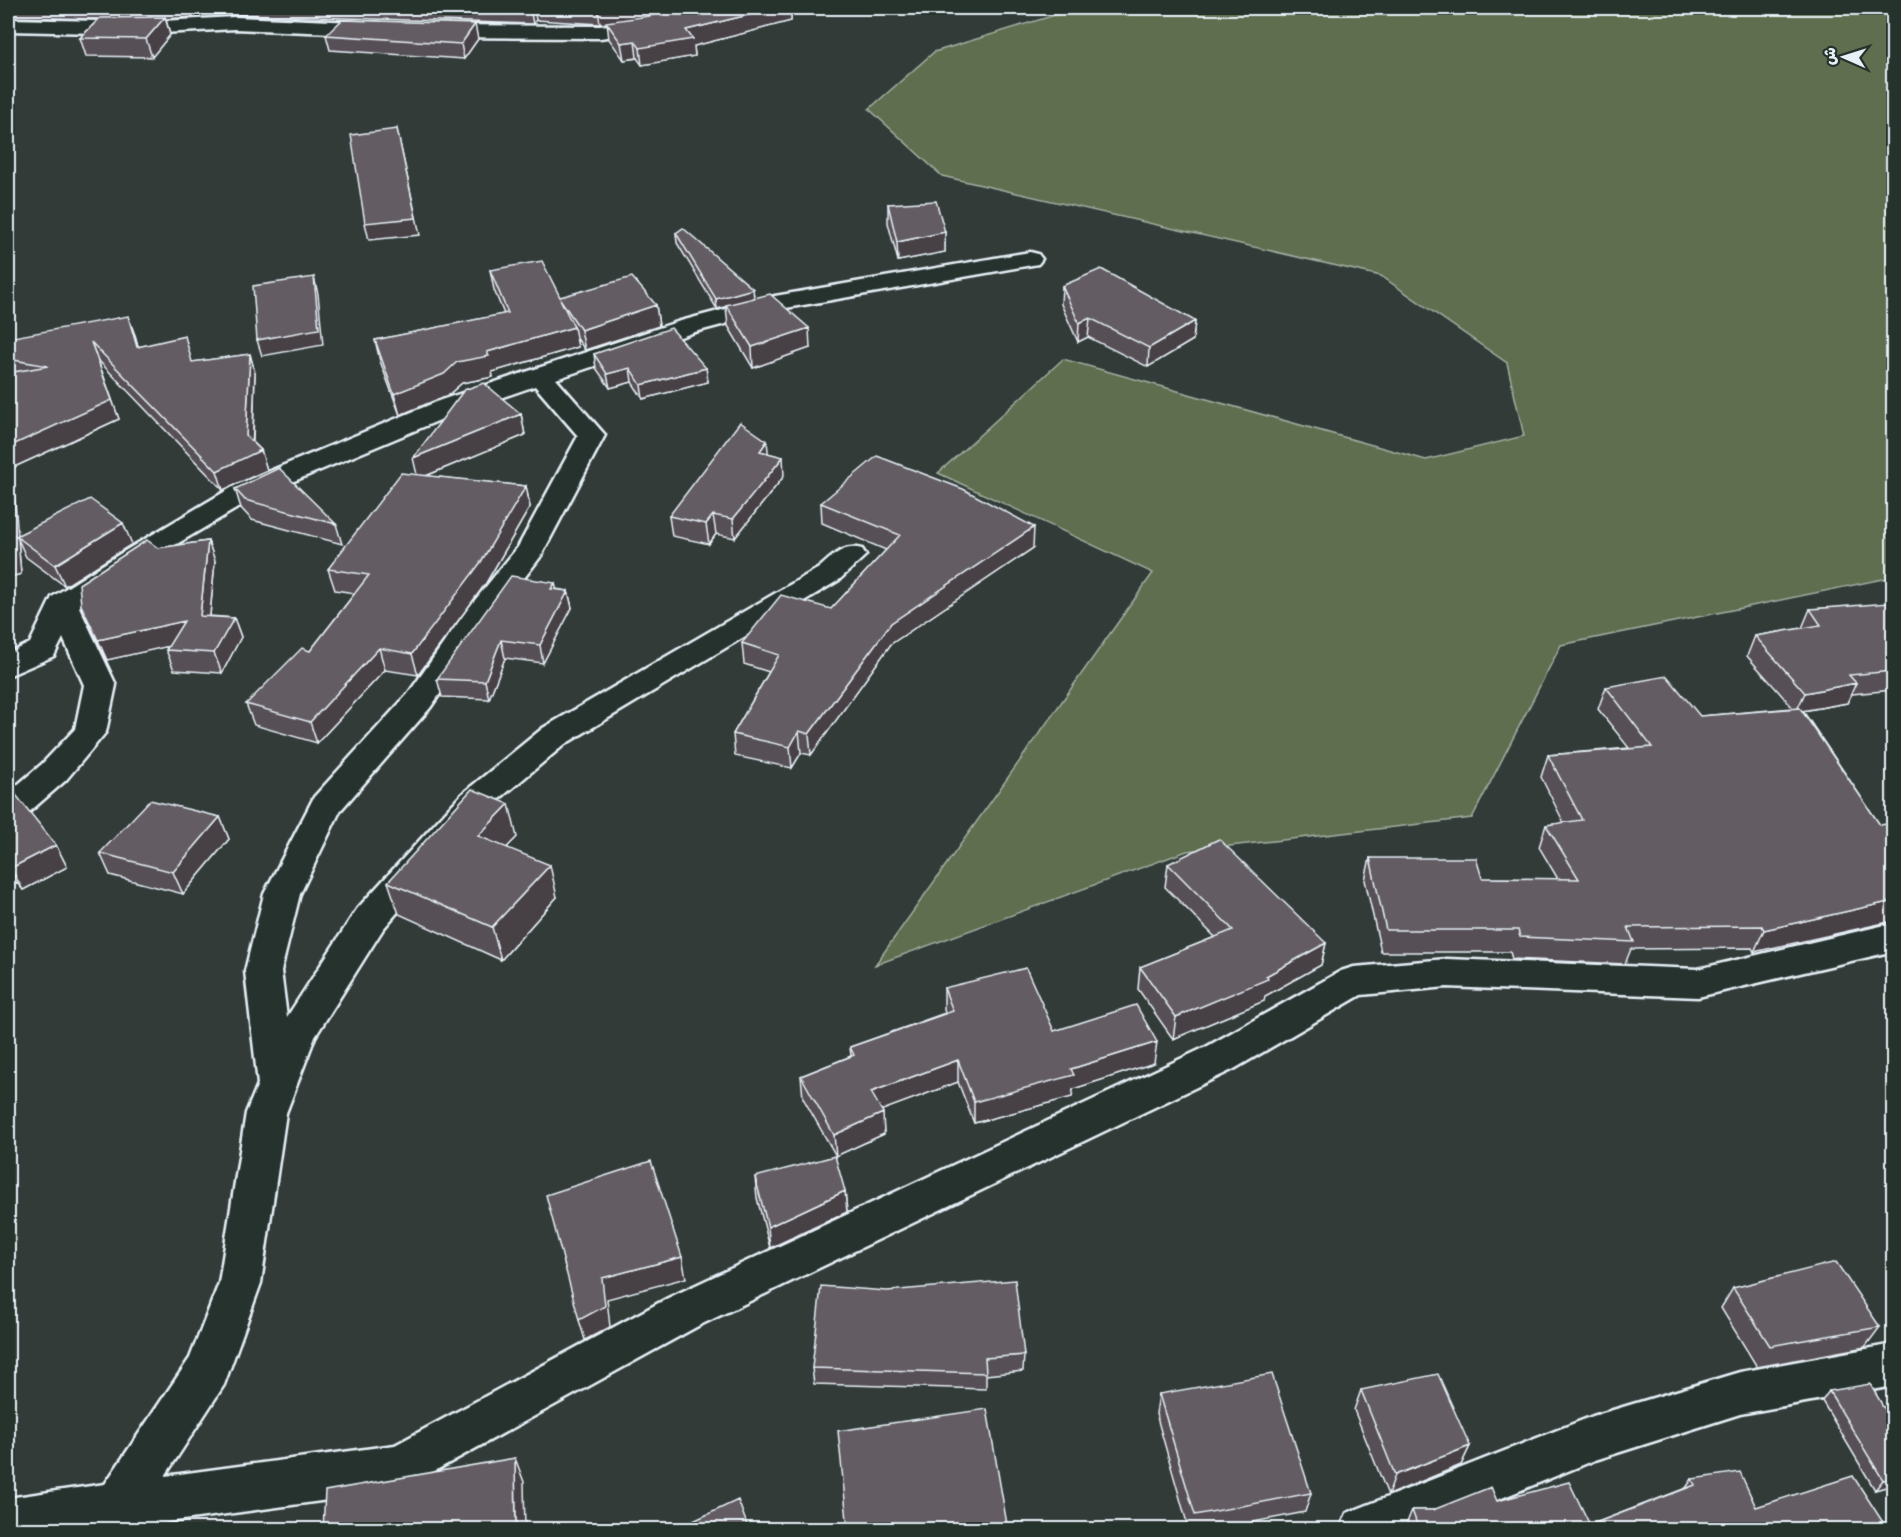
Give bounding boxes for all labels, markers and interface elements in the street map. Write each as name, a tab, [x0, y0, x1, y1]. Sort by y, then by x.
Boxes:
north arrow	[1814, 27, 1874, 87]
text: ش	[1820, 47, 1840, 66]

